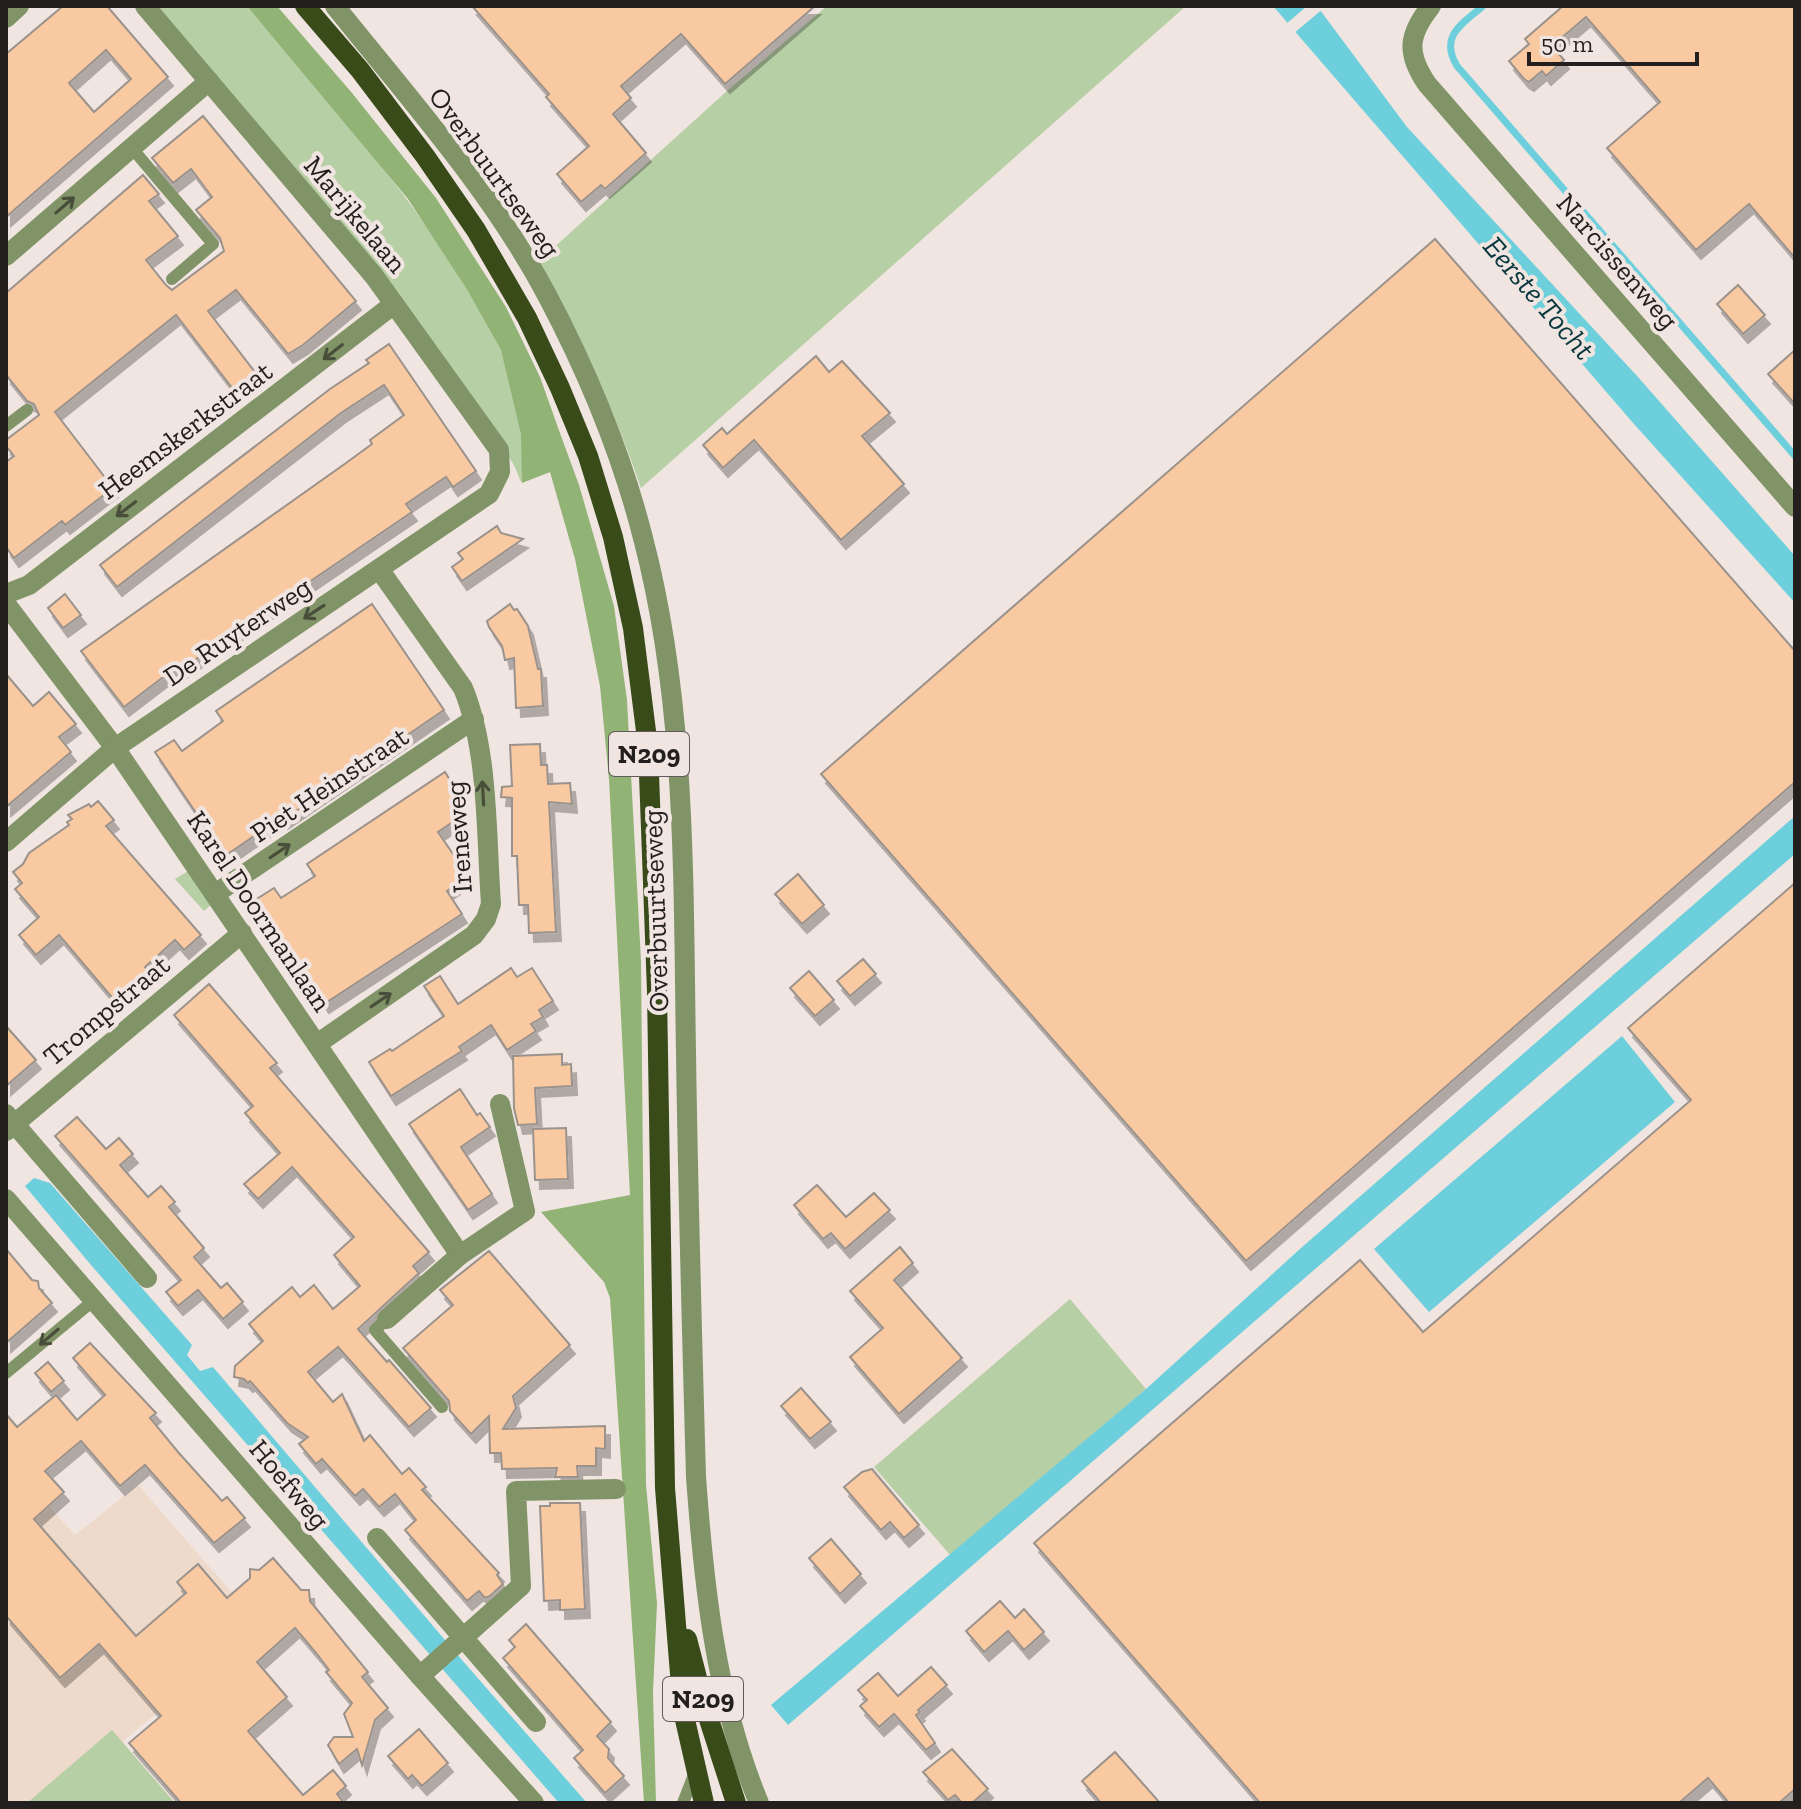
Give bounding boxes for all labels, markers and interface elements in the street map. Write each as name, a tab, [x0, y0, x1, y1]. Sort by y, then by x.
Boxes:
scale bar	[1529, 16, 1697, 66]
text: 50 m	[1541, 29, 1594, 58]
street label: Overbuurtseweg	[422, 81, 567, 264]
street label: Marijkelaan	[297, 149, 414, 279]
street label: Narcissenweg	[1550, 187, 1685, 336]
one-way arrow	[54, 197, 75, 215]
water label: Eerste Tocht	[1476, 229, 1602, 367]
one-way arrow	[322, 343, 344, 360]
street label: Heemskerkstraat	[92, 354, 279, 506]
one-way arrow	[116, 501, 137, 518]
street label: De Ruyterweg	[157, 570, 317, 693]
one-way arrow	[303, 604, 326, 620]
street label: Piet Heinstraat	[244, 719, 415, 849]
road number: N209	[609, 732, 689, 776]
street label: Ireneweg	[438, 780, 479, 894]
one-way arrow	[475, 780, 490, 807]
street label: Karel Doormanlaan	[180, 805, 339, 1018]
street label: Overbuurtseweg	[635, 809, 676, 1013]
one-way arrow	[269, 843, 291, 859]
street label: Trompstraat	[37, 948, 177, 1073]
one-way arrow	[370, 992, 392, 1008]
one-way arrow	[40, 1328, 60, 1346]
street label: Hoefweg	[243, 1433, 337, 1536]
road number: N209	[663, 1677, 743, 1721]

